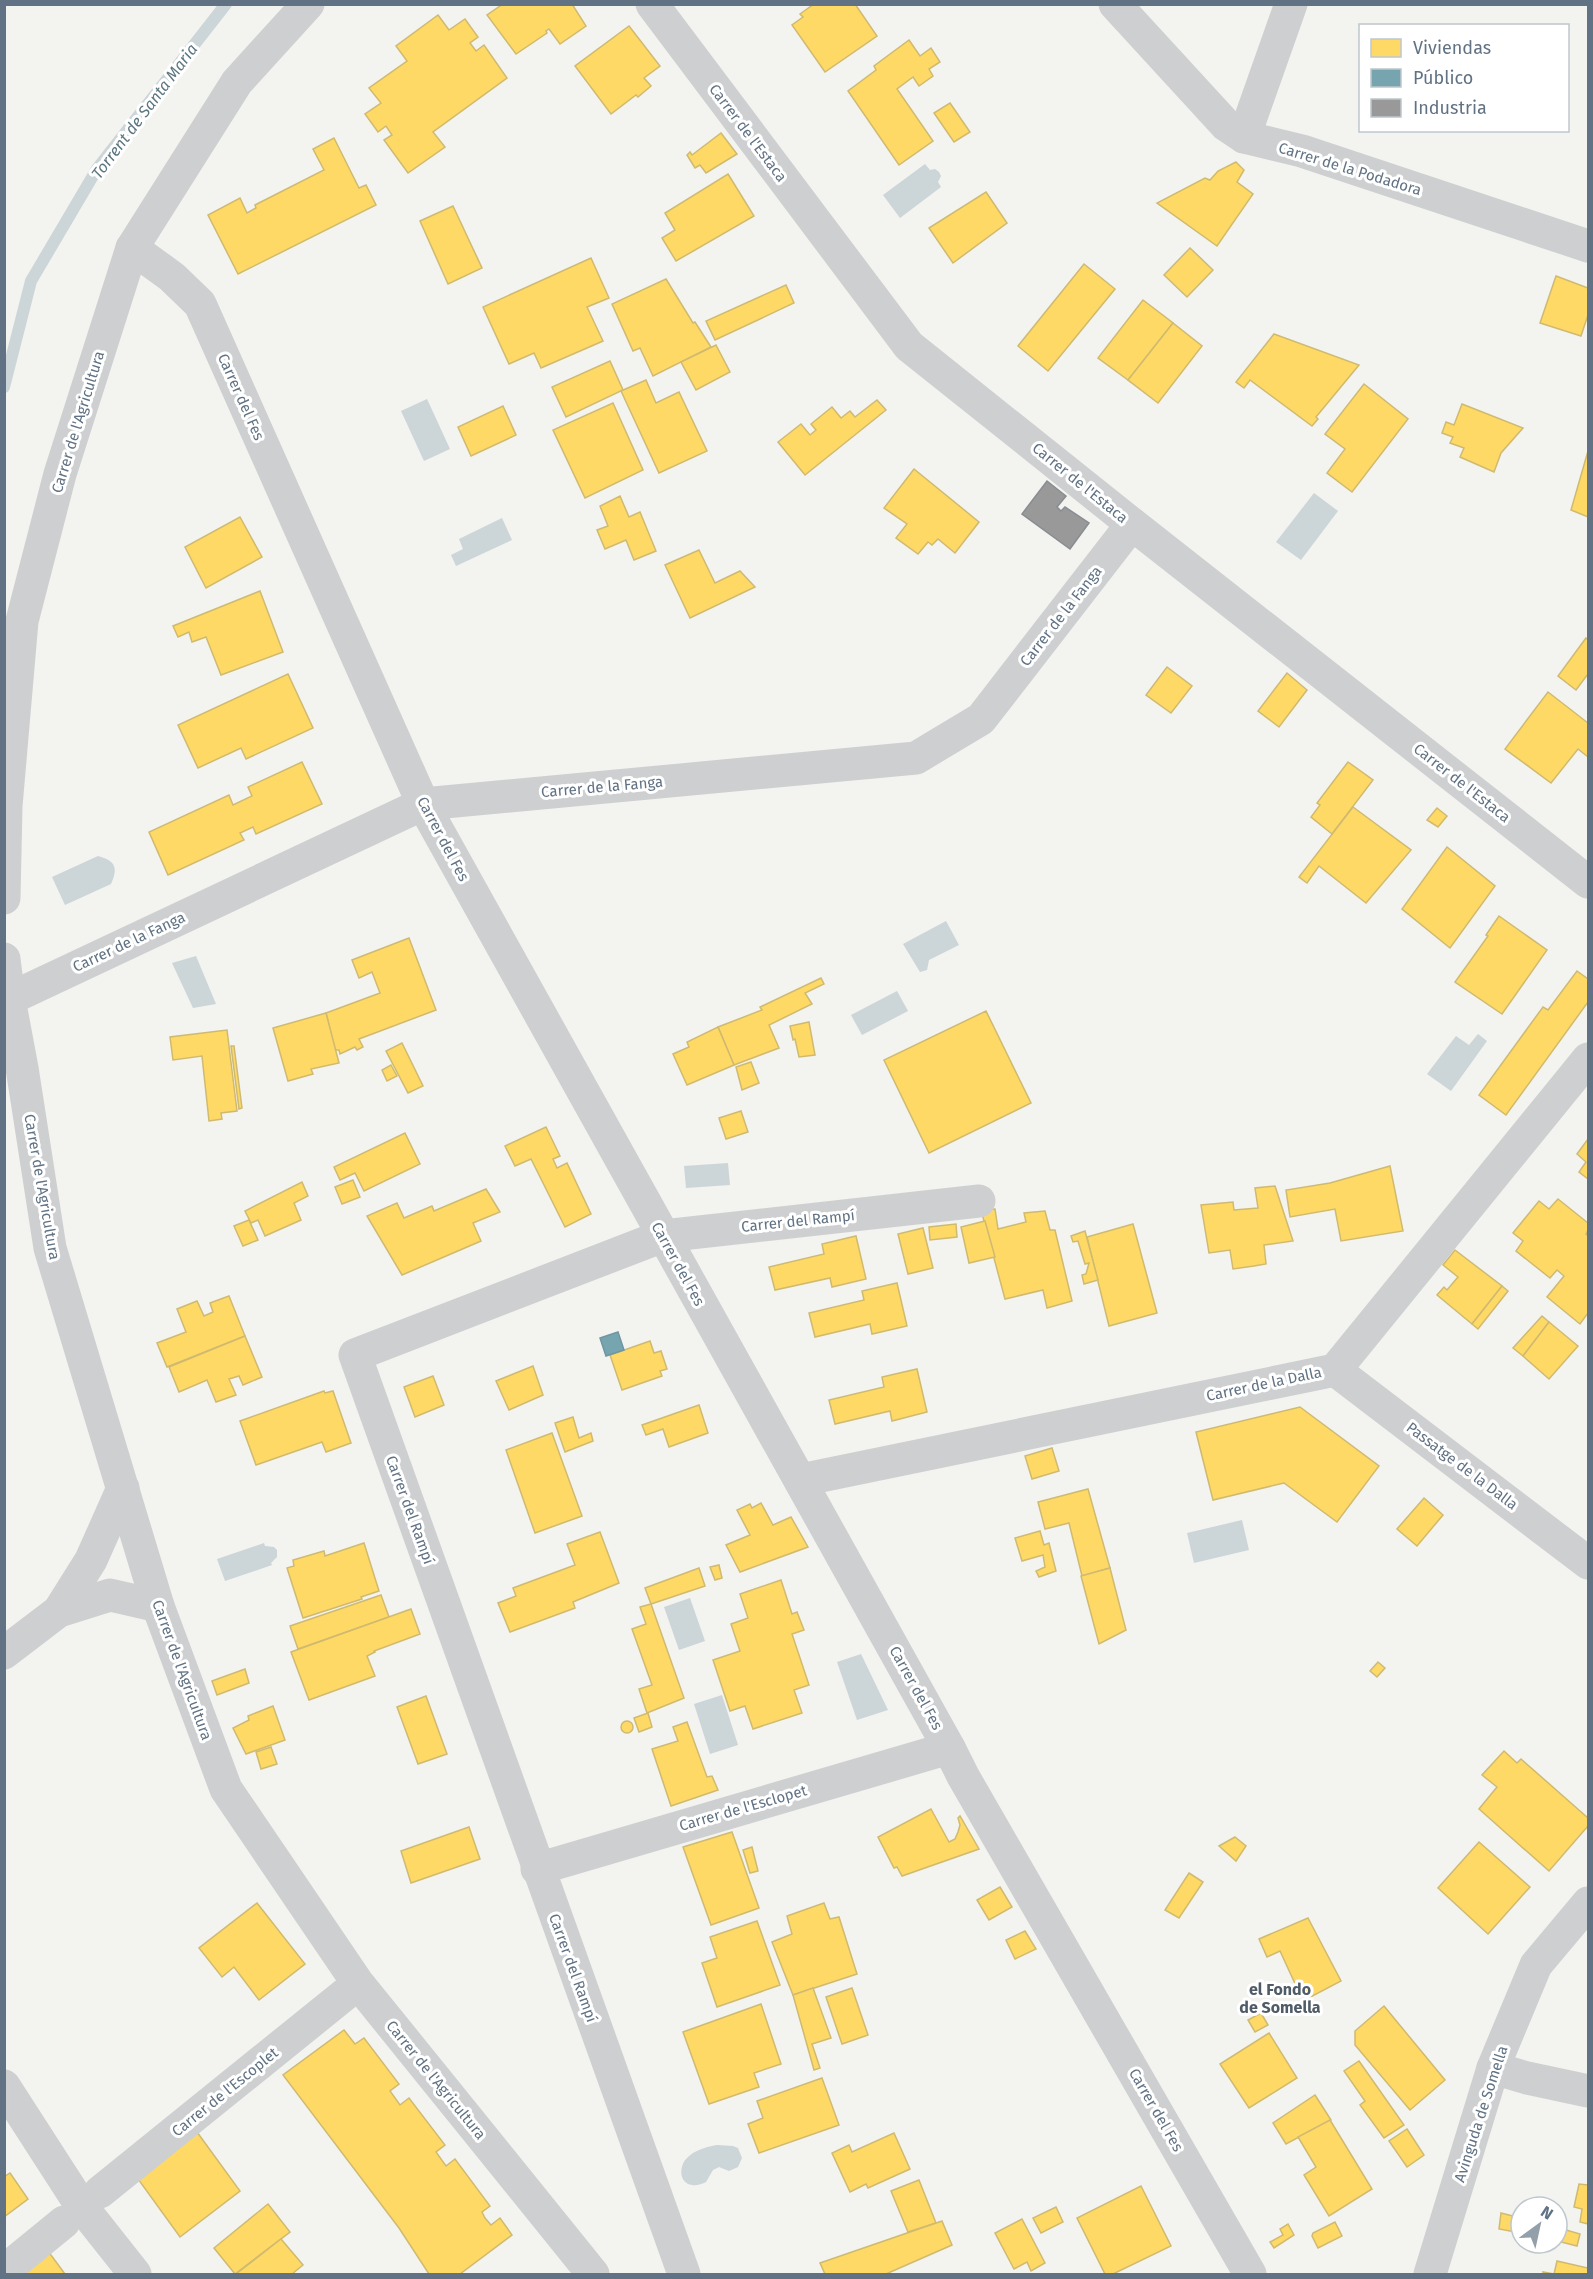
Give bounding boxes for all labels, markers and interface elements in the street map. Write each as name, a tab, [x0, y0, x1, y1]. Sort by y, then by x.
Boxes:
legend	[1359, 24, 1569, 132]
text: Viviendas	[1413, 37, 1491, 59]
water label: Torrent de Santa Maria	[87, 40, 201, 183]
text: Público	[1413, 67, 1473, 89]
street label: Carrer de l'Estaca	[705, 81, 791, 185]
text: Industria	[1413, 97, 1487, 119]
street label: Carrer de la Podadora	[1276, 139, 1424, 199]
street label: Carrer de l'Agricultura	[48, 349, 108, 495]
street label: Carrer del Fes	[214, 351, 268, 443]
street label: Carrer de l'Estaca	[1029, 439, 1131, 527]
street label: Carrer de la Fanga	[1016, 562, 1106, 670]
street label: Carrer de l'Estaca	[1410, 740, 1514, 826]
street label: Carrer de la Fanga	[540, 773, 664, 801]
street label: Carrer del Fes	[413, 794, 473, 884]
street label: Carrer de la Fanga	[70, 908, 188, 976]
street label: Carrer de l'Agricultura	[20, 1113, 64, 1261]
street label: Carrer del Rampí	[740, 1206, 856, 1236]
street label: Carrer del Fes	[648, 1219, 708, 1309]
street label: Carrer de la Dalla	[1205, 1363, 1323, 1405]
street label: Passatge de la Dalla	[1403, 1418, 1521, 1514]
street label: Carrer del Rampí	[382, 1453, 438, 1567]
street label: Carrer de l'Agricultura	[148, 1598, 216, 1742]
street label: Carrer del Fes	[886, 1643, 946, 1733]
street label: Carrer de l'Esclopet	[677, 1781, 809, 1835]
street label: Carrer del Rampí	[545, 1911, 601, 2025]
district label: el Fondo de Somella	[1239, 1980, 1321, 2017]
street label: Carrer de l'Agricultura	[383, 2017, 489, 2143]
street label: Carrer de l'Escoplet	[168, 2043, 282, 2140]
street label: Avinguda de Somella	[1450, 2043, 1512, 2185]
street label: Carrer del Fes	[1125, 2065, 1187, 2155]
north arrow	[1509, 2195, 1569, 2255]
text: N	[1537, 2202, 1557, 2224]

